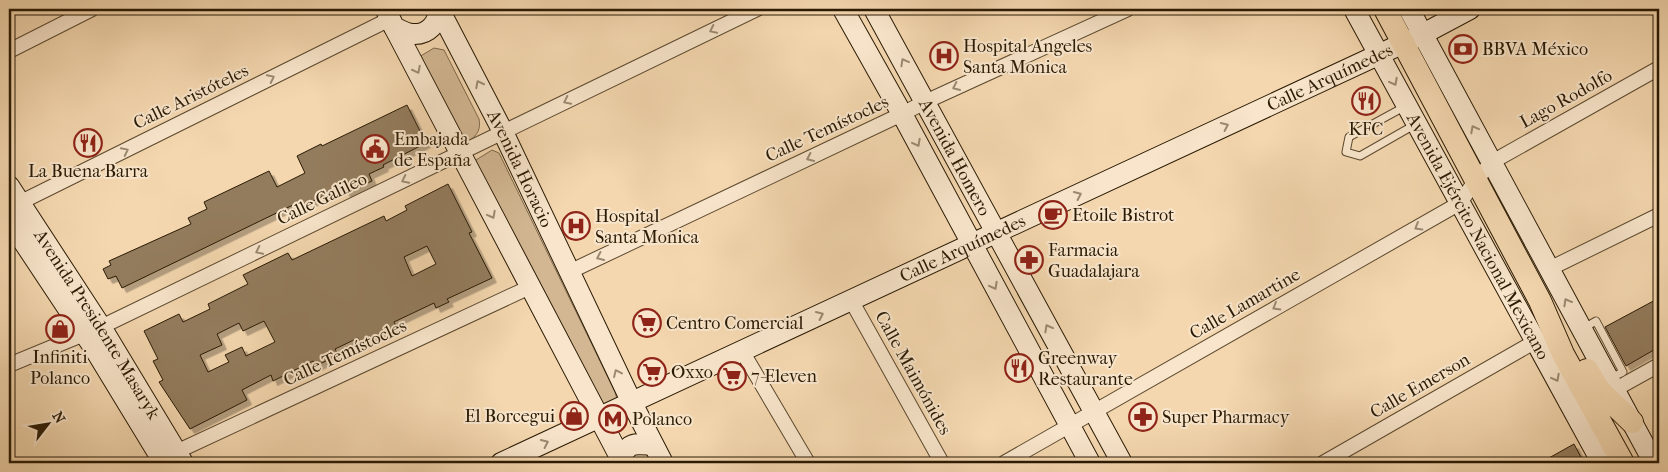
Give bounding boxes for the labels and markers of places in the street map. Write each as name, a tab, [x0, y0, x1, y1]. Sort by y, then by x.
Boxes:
bank icon: BBVA México	[1448, 34, 1478, 64]
place label: Hospital Angeles Santa Monica	[963, 36, 1093, 78]
place label: BBVA México	[1482, 39, 1588, 60]
hospital icon: Hospital Angeles Santa Monica	[929, 41, 959, 71]
restaurant icon: KFC	[1351, 86, 1381, 116]
place label: KFC	[1349, 119, 1383, 140]
restaurant icon: La Buena Barra	[73, 128, 103, 158]
place label: Embajada de España	[394, 129, 472, 171]
public building icon: Embajada de España	[360, 134, 390, 164]
place label: La Buena Barra	[28, 161, 149, 182]
cafe icon: Etoile Bistrot	[1038, 200, 1068, 230]
place label: Etoile Bistrot	[1072, 205, 1175, 226]
place label: Hospital Santa Monica	[595, 206, 699, 248]
hospital icon: Hospital Santa Monica	[561, 211, 591, 241]
place label: Farmacia Guadalajara	[1048, 240, 1140, 282]
pharmacy icon: Farmacia Guadalajara	[1014, 245, 1044, 275]
supermarket icon: Centro Comercial	[632, 308, 662, 338]
place label: Centro Comercial	[666, 313, 803, 334]
shop icon: Infiniti Polanco	[45, 314, 75, 344]
place label: Infiniti Polanco	[30, 347, 90, 389]
place label: Greenway Restaurante	[1038, 348, 1133, 390]
restaurant icon: Greenway Restaurante	[1004, 353, 1034, 383]
supermarket icon: Oxxo	[637, 357, 667, 387]
supermarket icon: 7-Eleven	[717, 361, 747, 391]
place label: Oxxo	[671, 362, 713, 383]
place label: 7-Eleven	[751, 366, 817, 387]
shop icon: El Borcegui	[559, 401, 589, 431]
pharmacy icon: Super Pharmacy	[1128, 402, 1158, 432]
metro station icon: Polanco	[598, 404, 628, 434]
place label: El Borcegui	[465, 406, 556, 427]
place label: Super Pharmacy	[1162, 407, 1291, 428]
place label: Polanco	[632, 409, 692, 430]

